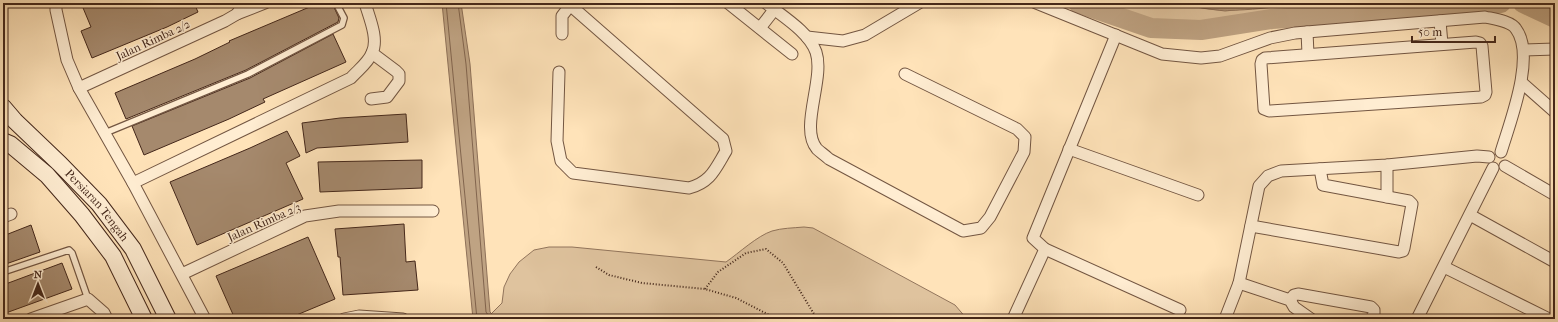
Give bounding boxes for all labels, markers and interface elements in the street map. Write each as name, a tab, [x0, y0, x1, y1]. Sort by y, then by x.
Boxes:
street label: Jalan Rimba 2/2	[113, 17, 192, 64]
scale bar	[1412, 18, 1495, 44]
text: 50 m	[1418, 25, 1442, 39]
street label: Persiaran Tengah	[62, 166, 132, 244]
street label: Jalan Rimba 2/3	[224, 200, 303, 245]
north arrow	[18, 264, 58, 304]
text: N	[34, 268, 43, 281]

